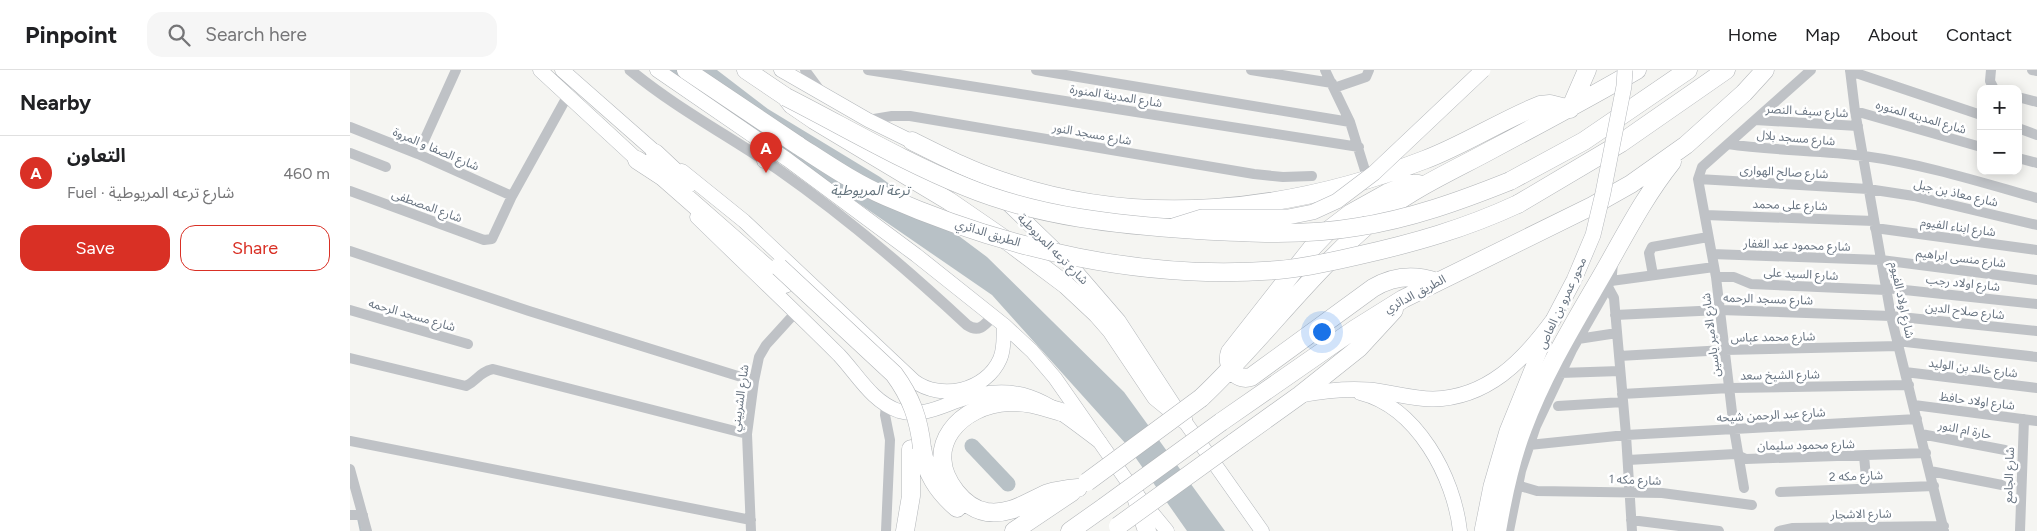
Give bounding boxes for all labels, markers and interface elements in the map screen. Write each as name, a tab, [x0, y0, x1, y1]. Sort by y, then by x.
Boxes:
search box	[147, 12, 497, 57]
text: Pinpoint	[25, 20, 117, 49]
icon: search	[165, 21, 193, 49]
text: Search here	[205, 23, 307, 46]
text: Home	[1728, 24, 1777, 46]
text: Map	[1805, 24, 1840, 46]
text: About	[1868, 24, 1918, 46]
text: Contact	[1946, 24, 2012, 46]
street label: شارع المدينة المنورة	[1068, 82, 1163, 112]
map controls	[1977, 85, 2022, 175]
button: +	[1977, 85, 2022, 130]
text: Nearby	[20, 90, 91, 115]
street label: شارع المدينه المنوره	[1874, 97, 1968, 139]
street label: شارع سيف النصر	[1764, 102, 1849, 122]
street label: شارع مسجد النور	[1050, 120, 1133, 150]
street label: شارع الصفا و المروة	[390, 125, 481, 175]
street label: شارع مسجد بلال	[1756, 128, 1836, 150]
button: −	[1977, 130, 2022, 175]
pin: A	[750, 132, 782, 173]
text: التعاون	[67, 144, 126, 167]
street label: شارع صالح الهوارى	[1739, 163, 1829, 183]
text: A	[30, 164, 42, 183]
text: 460 m	[283, 164, 330, 183]
street label: شارع معاذ بن جبل	[1912, 177, 1999, 211]
water label: ترعة المريوطية	[830, 182, 911, 199]
text: Fuel · شارع ترعه المريوطية	[67, 183, 234, 202]
street label: شارع المصطفى	[389, 187, 464, 227]
street label: شارع على محمد	[1752, 197, 1828, 215]
street label: شارع ترعه المريوطية	[1013, 211, 1091, 289]
street label: شارع ابناء الفيوم	[1919, 215, 1997, 241]
street label: الطريق الدائري	[953, 216, 1022, 252]
button: Save	[20, 225, 170, 271]
button: Share	[180, 225, 330, 271]
street label: شارع محمود عبد الغفار	[1742, 236, 1851, 256]
street label: شارع منسى ابراهيم	[1915, 246, 2007, 272]
street label: محور عمرو بن العاص	[1535, 255, 1589, 351]
street label: شارع اولاد الفيوم	[1885, 260, 1917, 340]
street label: شارع السيد على	[1763, 265, 1839, 285]
street label: الطريق الدائري	[1382, 272, 1449, 318]
street label: شارع اولاد رجب	[1925, 272, 2001, 296]
street label: شارع مسجد الرحمه	[1723, 290, 1813, 310]
street label: شارع الامير ياسين	[1699, 292, 1725, 378]
street label: شارع مسجد الرحمه	[366, 296, 457, 336]
street label: شارع صلاح الدين	[1924, 300, 2005, 324]
your location	[1309, 319, 1335, 345]
street label: شارع محمد عباس	[1731, 329, 1816, 347]
street label: شارع خالد بن الوليد	[1927, 356, 2018, 382]
street label: شارع الشربيني	[728, 364, 754, 433]
street label: شارع الشيخ سعد	[1740, 367, 1820, 385]
street label: شارع اولاد حافظ	[1938, 389, 2016, 415]
street label: شارع عبد الرحمن شيحه	[1716, 405, 1826, 427]
street label: حارة ام النور	[1936, 418, 1993, 444]
street label: شارع محمود سليمان	[1757, 437, 1855, 455]
street label: شارع الجامع	[2001, 447, 2019, 503]
street label: شارع مكه 2	[1829, 468, 1883, 486]
street label: شارع مكه 1	[1608, 472, 1661, 490]
street label: شارع الاشجار	[1829, 506, 1892, 524]

